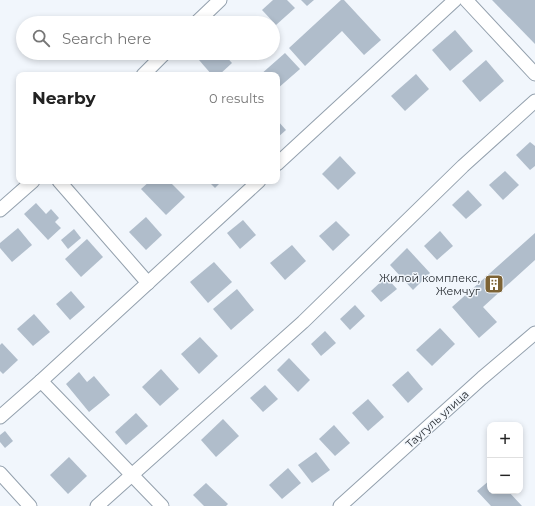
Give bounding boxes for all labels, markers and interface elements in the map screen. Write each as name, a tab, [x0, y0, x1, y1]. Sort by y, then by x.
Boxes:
search box	[16, 16, 280, 60]
icon: search	[30, 27, 52, 49]
text: Search here	[62, 29, 151, 48]
text: Nearby	[32, 88, 96, 108]
text: 0 results	[209, 90, 264, 106]
place label: Жилой комплекс, Жемчуг	[379, 271, 481, 298]
building icon: Жилой комплекс, Жемчуг	[483, 273, 505, 295]
street label: Таугуль улица	[403, 387, 471, 451]
map controls	[487, 422, 523, 494]
button: +	[487, 422, 523, 458]
button: −	[487, 458, 523, 494]

